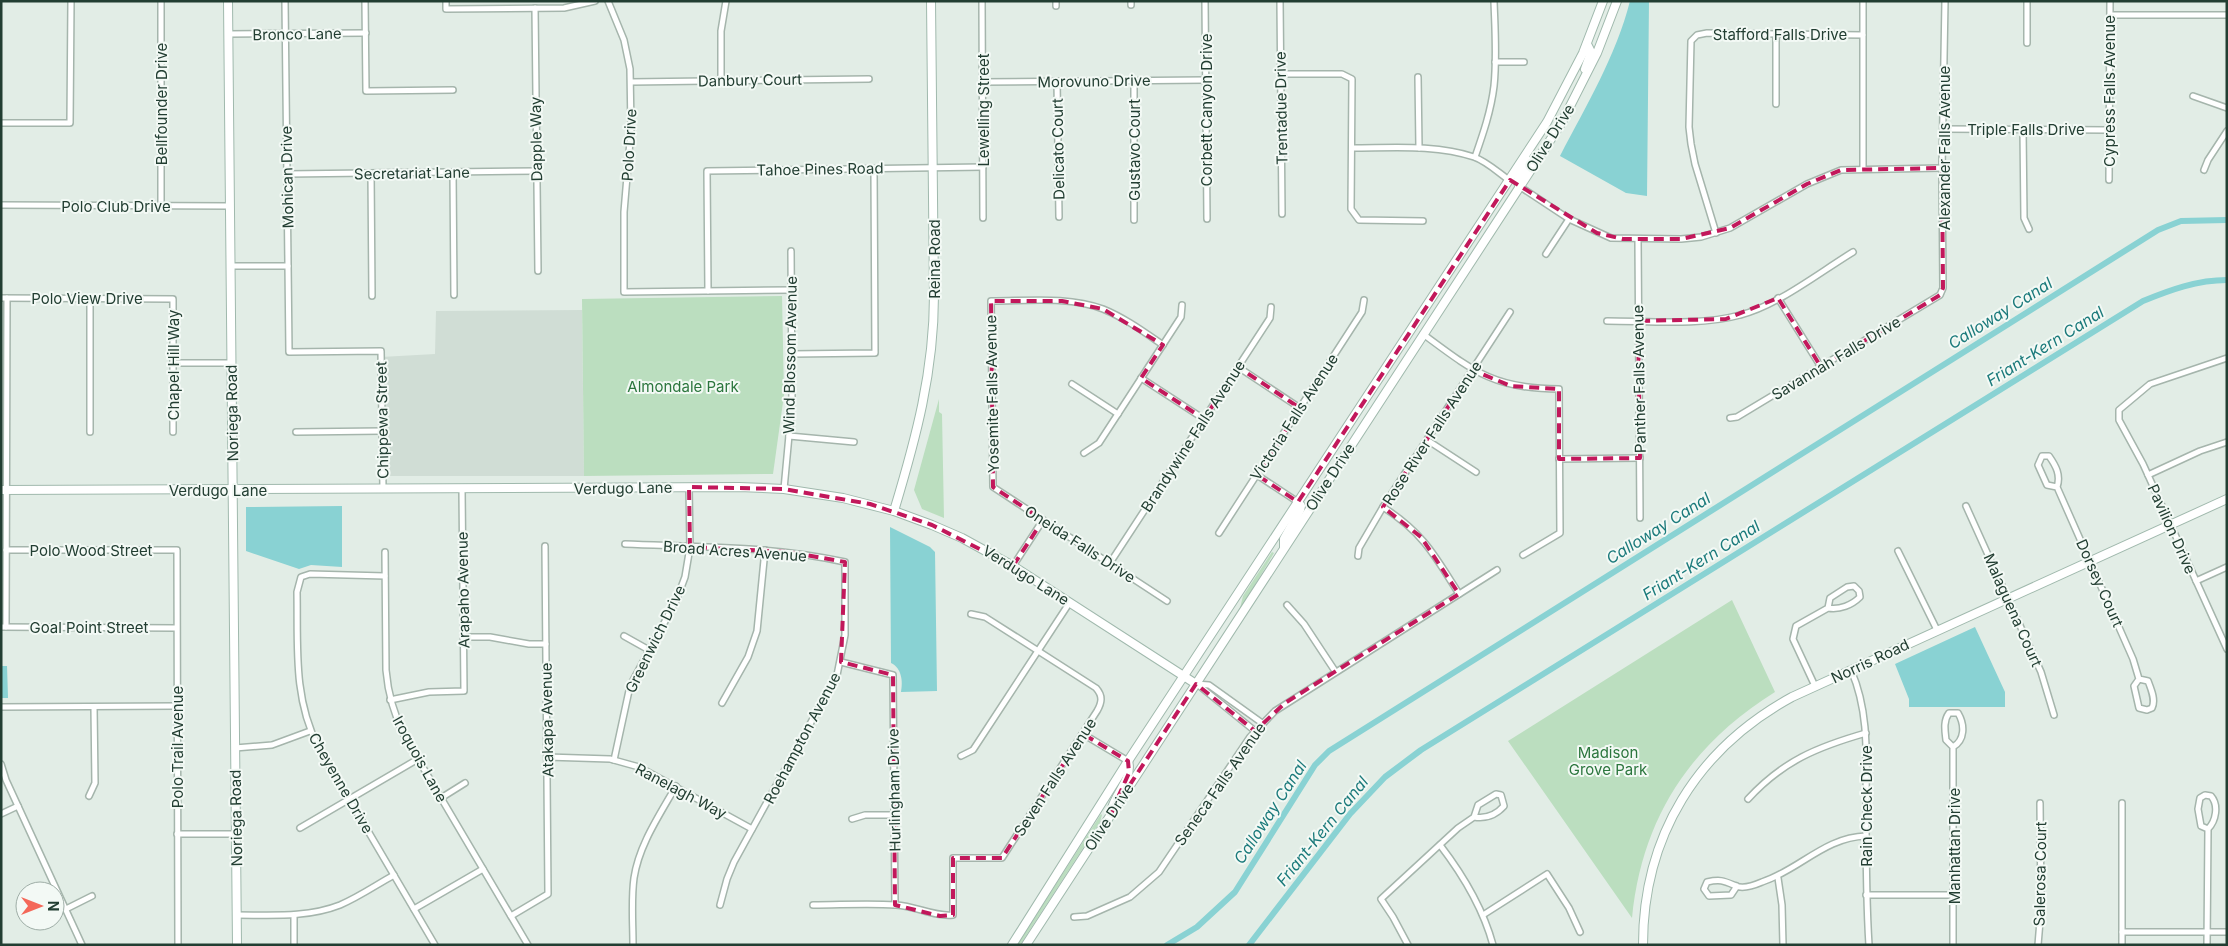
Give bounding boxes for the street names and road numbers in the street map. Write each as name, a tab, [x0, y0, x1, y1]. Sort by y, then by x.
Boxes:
street label: Cypress Falls Avenue	[2100, 15, 2119, 167]
street label: Bronco Lane	[252, 24, 342, 44]
street label: Stafford Falls Drive	[1713, 25, 1847, 44]
street label: Corbett Canyon Drive	[1197, 34, 1216, 186]
street label: Bellfounder Drive	[152, 43, 171, 165]
street label: Trentadue Drive	[1271, 51, 1291, 165]
street label: Lewelling Street	[974, 53, 993, 167]
street label: Alexander Falls Avenue	[1935, 66, 1954, 230]
street label: Danbury Court	[698, 70, 802, 90]
street label: Morovuno Drive	[1037, 71, 1151, 91]
street label: Dapple Way	[526, 96, 546, 182]
street label: Delicato Court	[1048, 98, 1068, 200]
street label: Gustavo Court	[1125, 99, 1144, 201]
street label: Olive Drive	[1522, 100, 1578, 176]
street label: Polo Drive	[618, 108, 640, 182]
street label: Triple Falls Drive	[1967, 120, 2085, 139]
street label: Mohican Drive	[277, 126, 297, 228]
street label: Tahoe Pines Road	[756, 158, 884, 180]
street label: Secretariat Lane	[354, 162, 470, 184]
street label: Polo Club Drive	[61, 197, 171, 216]
street label: Reina Road	[925, 219, 944, 299]
street label: Wind Blossom Avenue	[779, 276, 801, 434]
street label: Polo View Drive	[31, 289, 143, 308]
street label: Panther Falls Avenue	[1628, 305, 1650, 453]
street label: Chapel Hill Way	[164, 309, 183, 420]
street label: Savannah Falls Drive	[1768, 312, 1904, 404]
street label: Yosemite Falls Avenue	[981, 315, 1003, 473]
street label: Victoria Falls Avenue	[1246, 350, 1342, 484]
street label: Brandywine Falls Avenue	[1137, 357, 1249, 515]
street label: Rose River Falls Avenue	[1378, 357, 1486, 509]
street label: Chippewa Street	[371, 361, 393, 479]
street label: Noriega Road	[222, 365, 242, 461]
street label: Olive Drive	[1301, 440, 1359, 514]
street label: Verdugo Lane	[573, 478, 673, 498]
street label: Verdugo Lane	[169, 481, 267, 500]
street label: Pavilion Drive	[2144, 481, 2200, 577]
street label: Oneida Falls Drive	[1021, 501, 1139, 587]
street label: Arapaho Avenue	[452, 531, 474, 649]
street label: Broad Acres Avenue	[662, 536, 808, 566]
street label: Dorsey Court	[2072, 536, 2128, 630]
street label: Polo Wood Street	[29, 541, 153, 560]
street label: Verdugo Lane	[979, 541, 1073, 609]
street label: Malaguena Court	[1980, 550, 2047, 670]
street label: Greenwich Drive	[621, 582, 689, 696]
street label: Goal Point Street	[29, 618, 149, 637]
street label: Norris Road	[1828, 635, 1912, 687]
street label: Atakapa Avenue	[536, 662, 558, 778]
street label: Roehampton Avenue	[759, 669, 845, 807]
street label: Polo Trail Avenue	[168, 686, 187, 808]
street label: Iroquois Lane	[388, 713, 452, 805]
street label: Seven Falls Avenue	[1010, 714, 1100, 840]
street label: Seneca Falls Avenue	[1170, 719, 1270, 849]
street label: Hurlingham Drive	[883, 728, 905, 852]
street label: Cheyenne Drive	[305, 729, 377, 837]
street label: Rain Check Drive	[1857, 745, 1876, 867]
street label: Ranelagh Way	[632, 759, 730, 823]
street label: Noriega Road	[226, 770, 246, 866]
street label: Olive Drive	[1080, 780, 1138, 854]
street label: Manhattan Drive	[1945, 788, 1964, 904]
street label: Salerosa Court	[2030, 821, 2050, 927]

